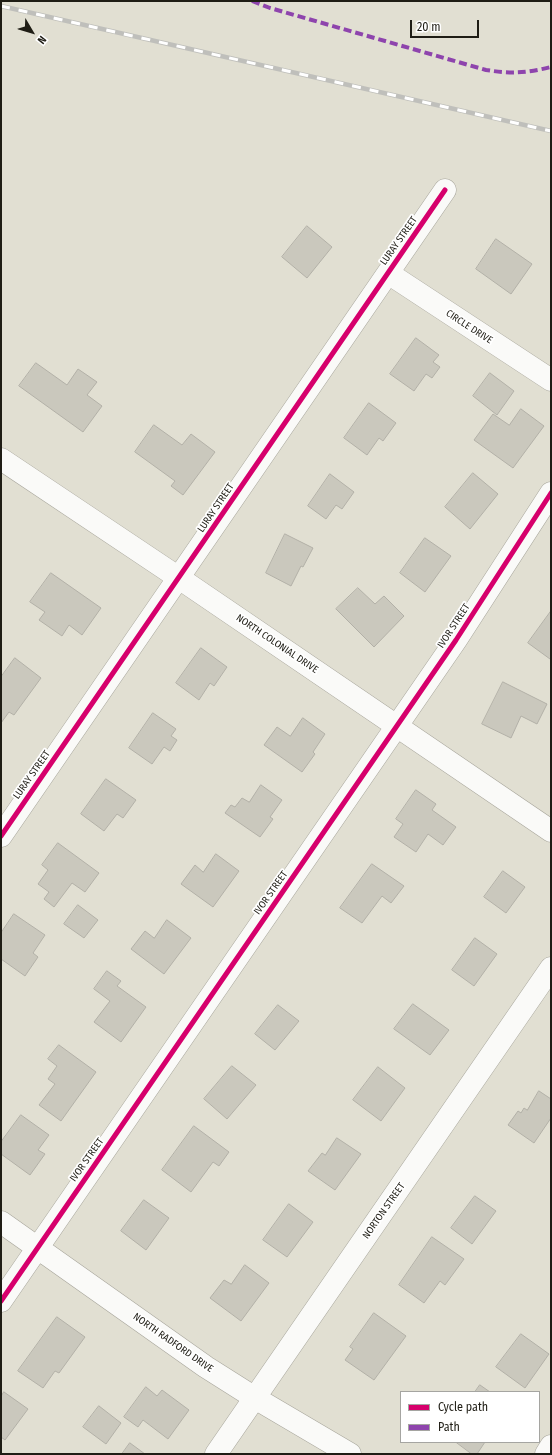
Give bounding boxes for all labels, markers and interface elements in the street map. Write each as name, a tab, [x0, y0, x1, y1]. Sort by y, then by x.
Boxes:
north arrow	[12, 12, 52, 52]
scale bar	[412, 12, 481, 38]
text: 20 m	[417, 20, 441, 34]
text: N	[35, 33, 49, 46]
street label: LURAY STREET	[378, 214, 420, 268]
street label: CIRCLE DRIVE	[443, 307, 495, 347]
street label: LURAY STREET	[195, 481, 237, 535]
street label: IVOR STREET	[435, 602, 473, 650]
street label: NORTH COLONIAL DRIVE	[234, 612, 320, 676]
street label: LURAY STREET	[11, 748, 53, 802]
street label: IVOR STREET	[252, 869, 290, 917]
street label: IVOR STREET	[68, 1136, 106, 1184]
street label: NORTON STREET	[360, 1181, 408, 1241]
street label: NORTH RADFORD DRIVE	[131, 1311, 215, 1375]
legend	[400, 1391, 540, 1443]
text: Cycle path	[438, 1400, 488, 1414]
text: Path	[438, 1420, 460, 1434]

